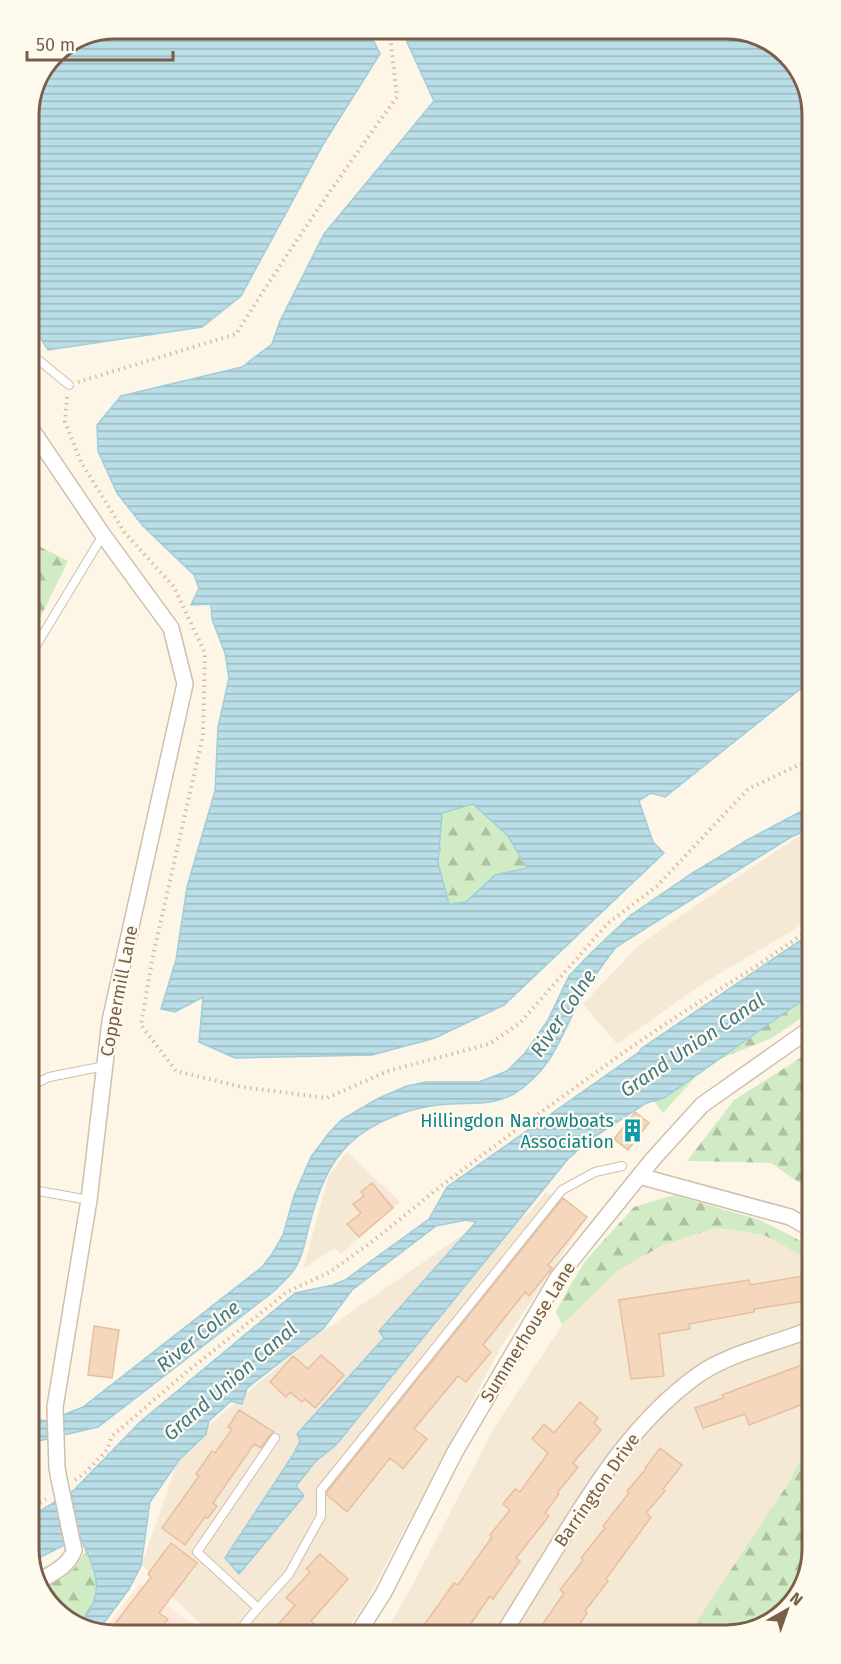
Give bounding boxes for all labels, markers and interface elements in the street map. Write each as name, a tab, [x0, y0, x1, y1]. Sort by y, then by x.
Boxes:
scale bar	[27, 24, 172, 62]
text: 50 m	[36, 34, 75, 56]
street label: Coppermill Lane	[95, 924, 143, 1058]
water label: River Colne	[525, 965, 601, 1061]
water label: Grand Union Canal	[615, 988, 769, 1102]
place label: Hillingdon Narrowboats Association	[420, 1110, 614, 1153]
building icon: Hillingdon Narrowboats Association	[619, 1118, 645, 1144]
street label: Summerhouse Lane	[476, 1258, 580, 1406]
water label: River Colne	[151, 1295, 245, 1377]
water label: Grand Union Canal	[158, 1317, 302, 1445]
street label: Barrington Drive	[550, 1429, 644, 1551]
north arrow	[757, 1580, 817, 1640]
text: N	[786, 1588, 806, 1610]

